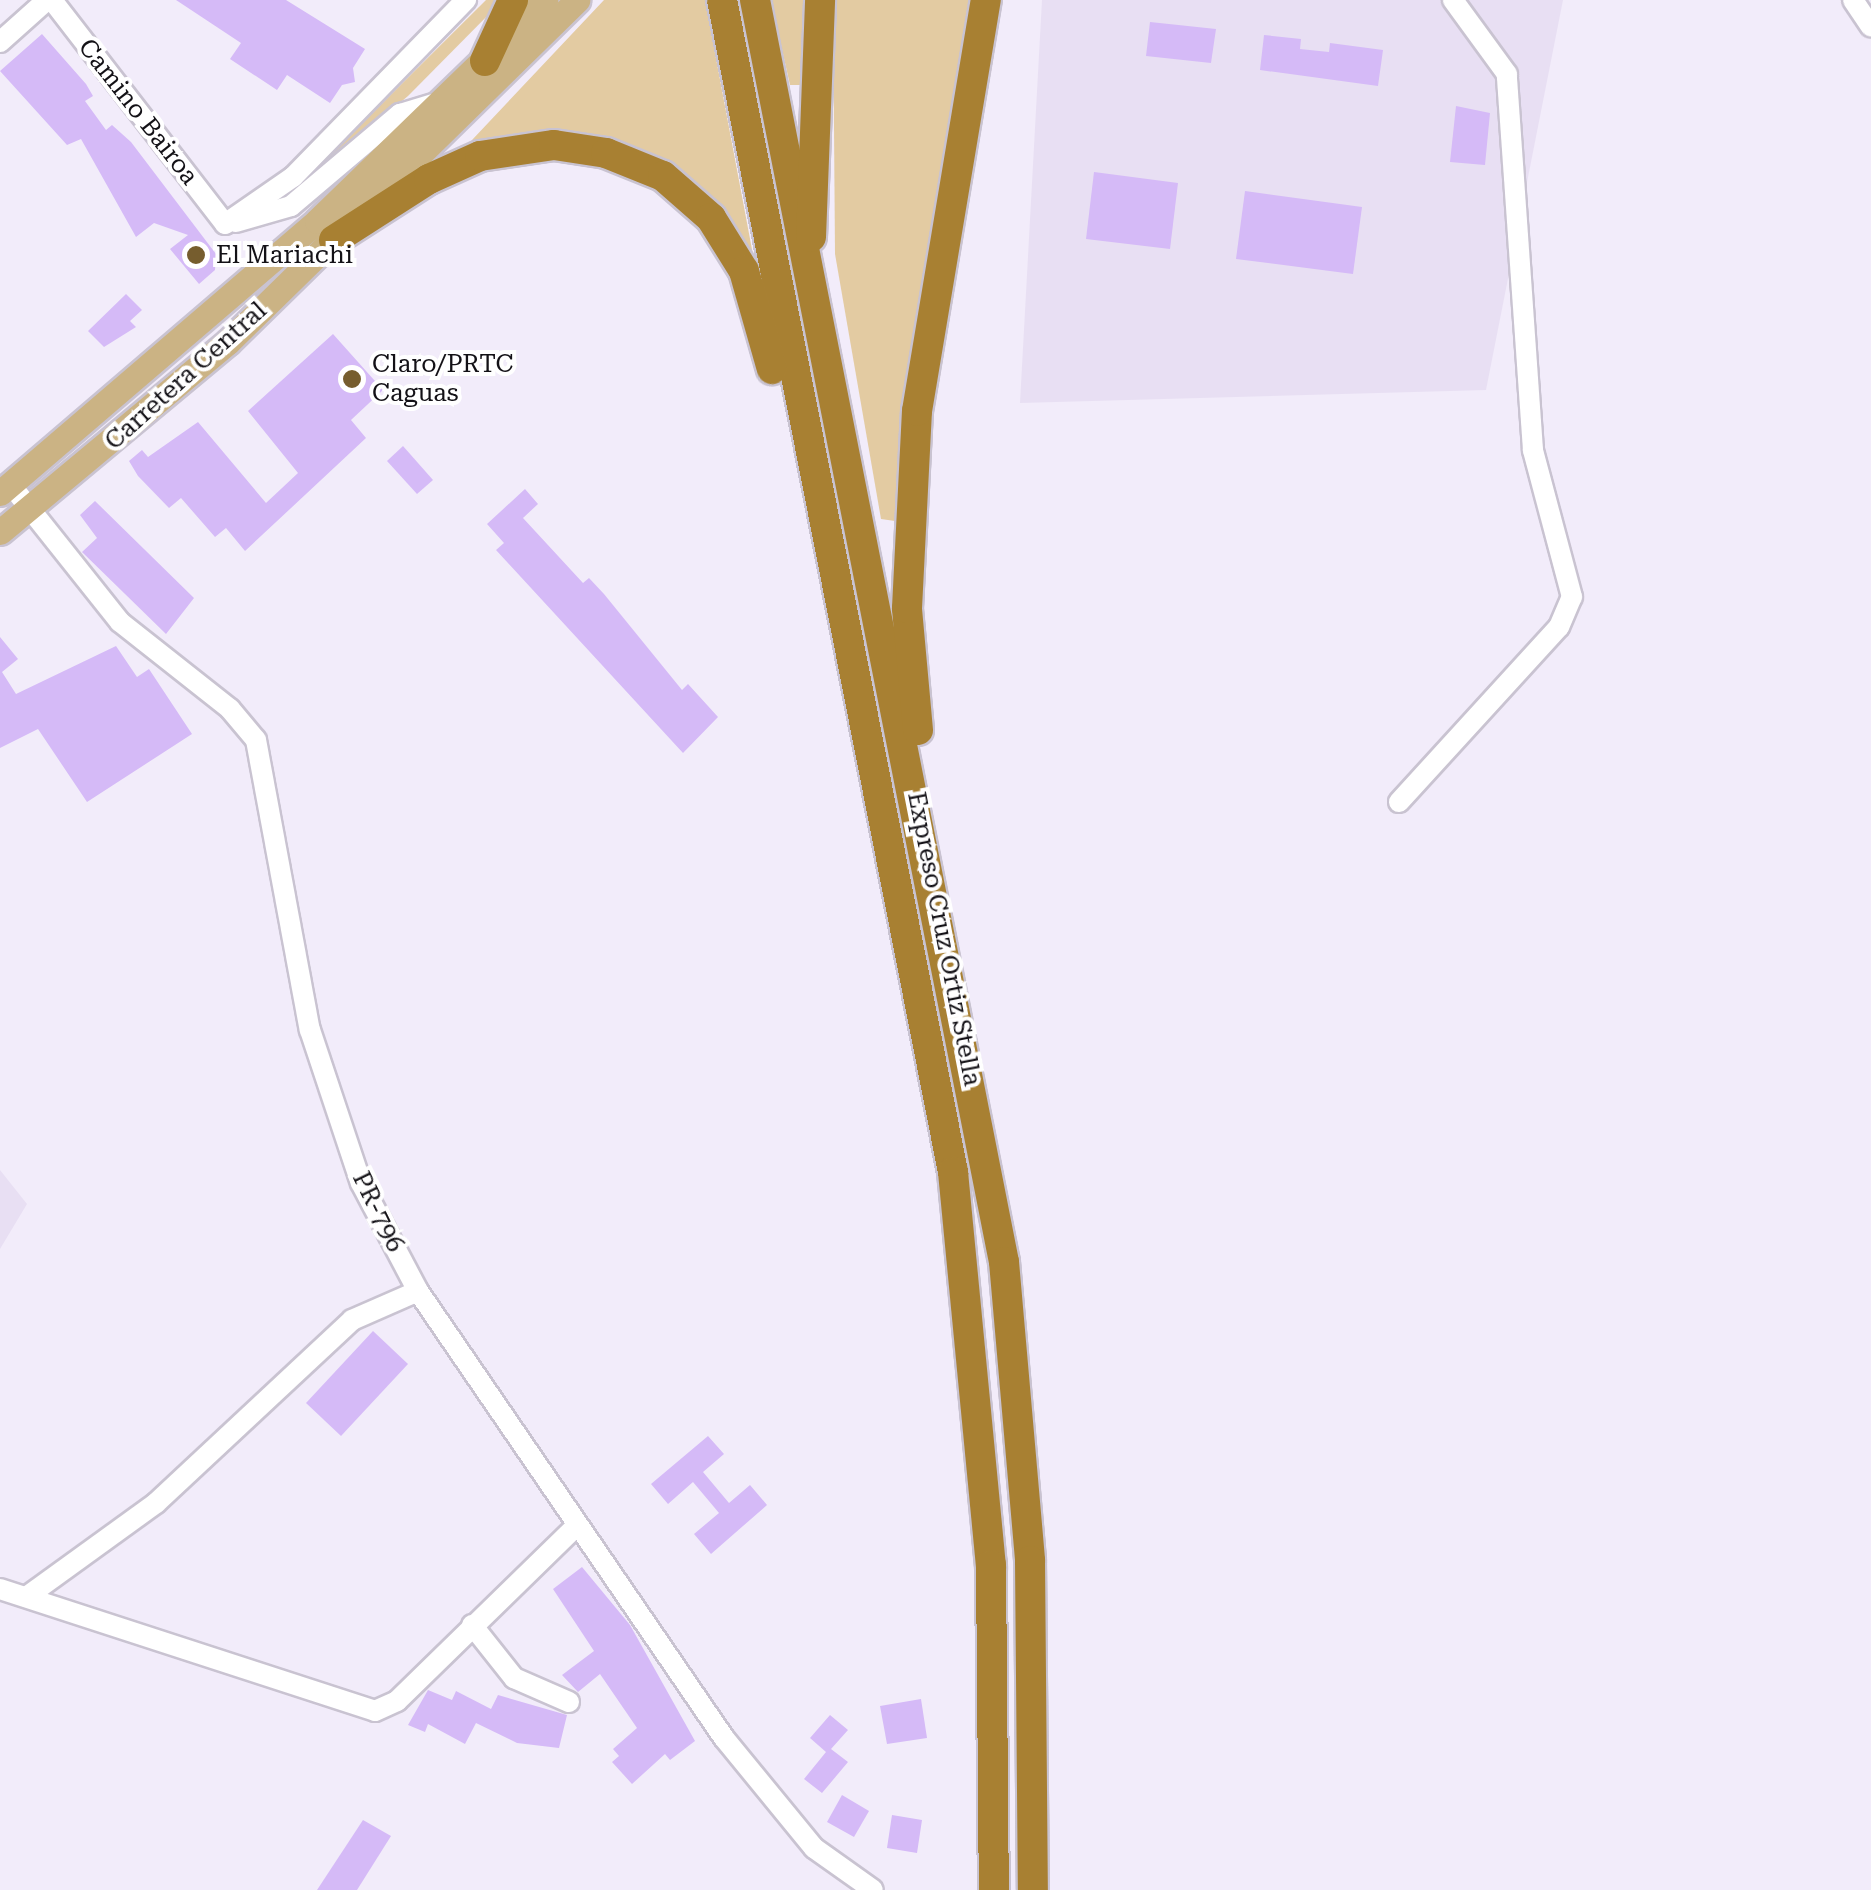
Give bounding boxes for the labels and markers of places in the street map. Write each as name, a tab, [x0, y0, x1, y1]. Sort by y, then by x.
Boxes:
place label: El Mariachi	[216, 240, 353, 270]
marker: El Mariachi	[185, 244, 207, 266]
place label: Claro/PRTC Caguas	[372, 350, 513, 409]
marker: Claro/PRTC Caguas	[341, 368, 363, 390]

